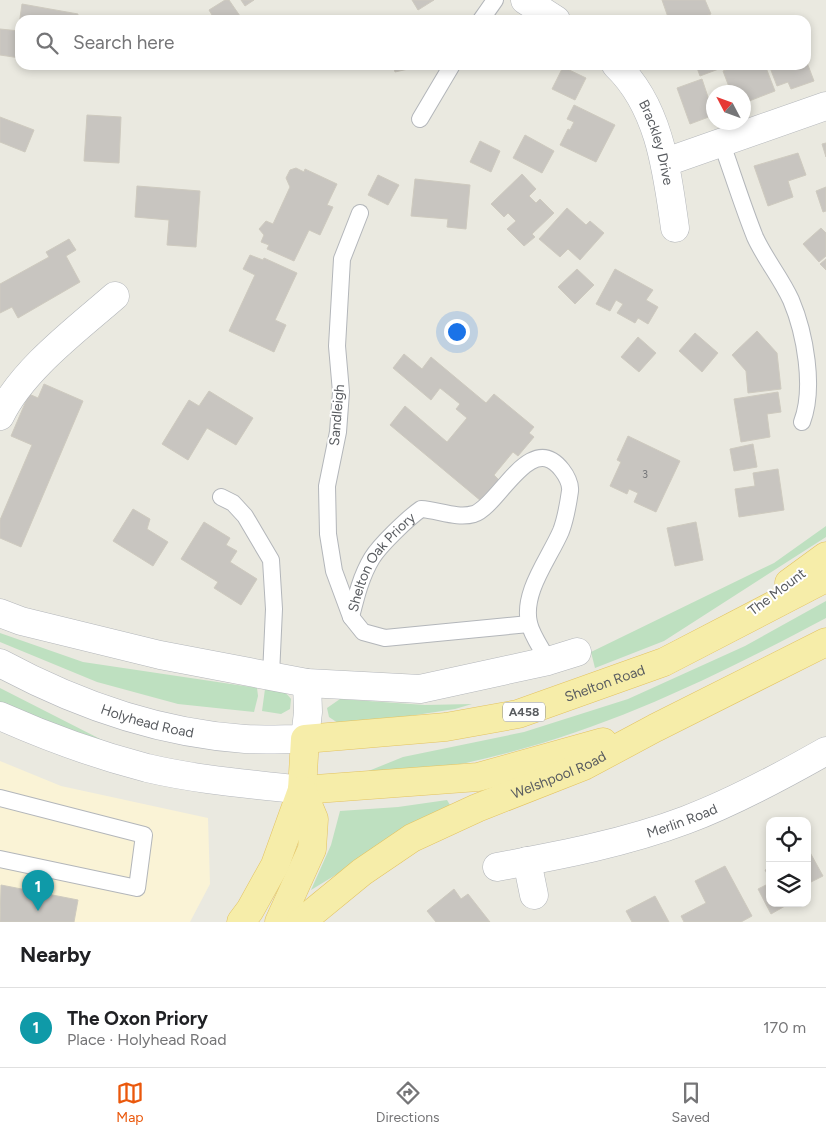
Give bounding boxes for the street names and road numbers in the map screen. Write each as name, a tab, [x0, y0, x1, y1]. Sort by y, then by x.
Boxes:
street label: Brackley Drive	[635, 97, 677, 187]
street label: Sandleigh	[326, 383, 348, 447]
street label: Shelton Oak Priory	[344, 508, 419, 614]
street label: The Mount	[745, 565, 809, 619]
street label: Shelton Road	[562, 661, 647, 705]
street label: Holyhead Road	[99, 700, 195, 741]
road number: A458	[503, 702, 545, 722]
street label: Welshpool Road	[509, 747, 609, 802]
street label: Merlin Road	[645, 800, 720, 841]

